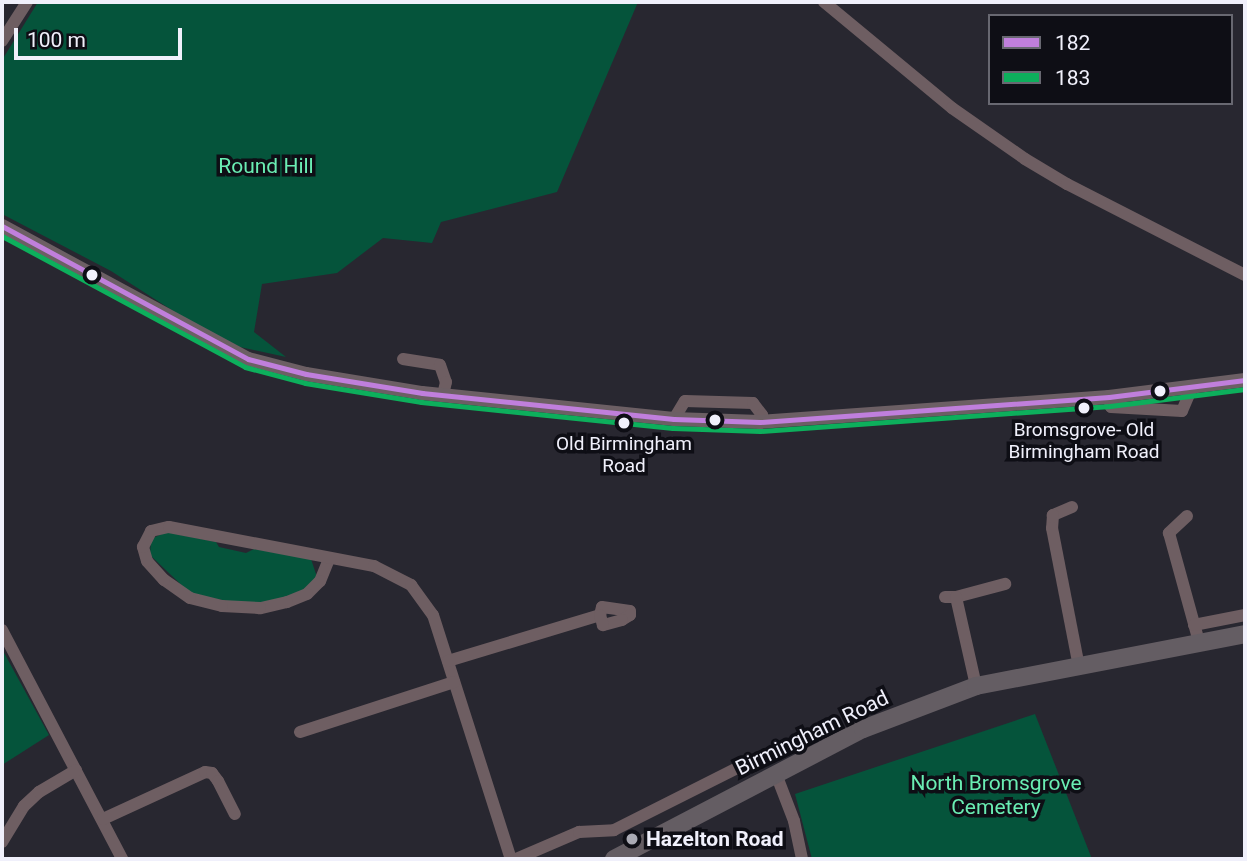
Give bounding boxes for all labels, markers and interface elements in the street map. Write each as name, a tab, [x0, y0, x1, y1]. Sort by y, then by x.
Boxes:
scale bar	[18, 14, 186, 58]
legend	[988, 14, 1233, 105]
text: 100 m	[27, 28, 86, 52]
text: 182	[1055, 31, 1090, 55]
text: 183	[1055, 66, 1090, 90]
park label: Round Hill	[218, 153, 314, 179]
unlabelled marker	[85, 268, 99, 282]
unlabelled marker	[1153, 384, 1167, 398]
marker: Bromsgrove- Old Birmingham Road	[1077, 401, 1091, 415]
unlabelled marker	[708, 413, 722, 427]
marker: Old Birmingham Road	[617, 416, 631, 430]
place label: Bromsgrove- Old Birmingham Road	[1008, 419, 1160, 463]
place label: Old Birmingham Road	[556, 433, 692, 477]
street label: Birmingham Road	[731, 685, 893, 781]
park label: North Bromsgrove Cemetery	[910, 770, 1082, 820]
place label: Hazelton Road	[646, 826, 784, 852]
marker: Hazelton Road	[624, 831, 640, 847]

